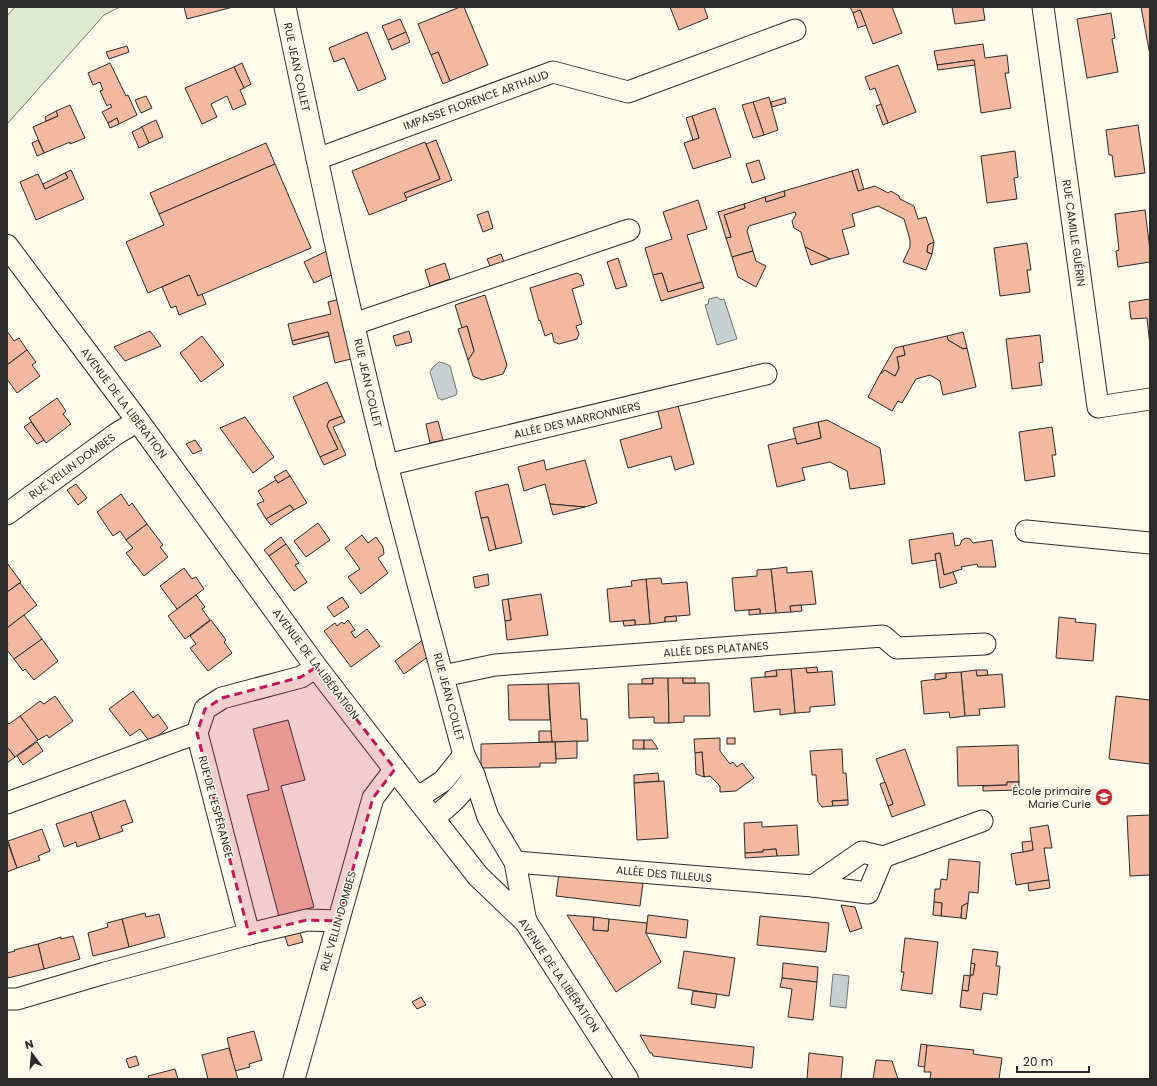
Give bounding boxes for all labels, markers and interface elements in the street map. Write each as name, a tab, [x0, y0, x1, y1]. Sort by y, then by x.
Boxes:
street label: RUE JEAN COLLET	[280, 21, 314, 113]
street label: IMPASSE FLORENCE ARTHAUD	[401, 66, 551, 134]
street label: RUE CAMILLE GUÉRIN	[1059, 179, 1089, 287]
street label: RUE JEAN COLLET	[350, 337, 386, 429]
street label: AVENUE DE LA LIBÉRATION	[77, 344, 171, 462]
street label: ALLÉE DES MARRONNIERS	[512, 398, 642, 442]
street label: RUE VELLIN DOMBES	[25, 429, 119, 503]
street label: AVENUE DE LA LIBÉRATION	[269, 605, 363, 723]
street label: ALLÉE DES PLATANES	[663, 637, 769, 661]
street label: RUE JEAN COLLET	[430, 651, 468, 743]
street label: RUE DE L'ESPÉRANCE	[195, 754, 237, 860]
place label: École primaire Marie Curie	[1013, 783, 1091, 812]
school or university icon: École primaire Marie Curie	[1094, 787, 1114, 807]
street label: ALLÉE DES TILLEULS	[615, 862, 713, 886]
street label: RUE VELLIN DOMBES	[316, 869, 360, 973]
street label: AVENUE DE LA LIBÉRATION	[515, 915, 603, 1035]
north arrow	[12, 1034, 52, 1074]
text: N	[23, 1036, 35, 1053]
scale bar	[1017, 1048, 1089, 1074]
text: 20 m	[1023, 1053, 1053, 1070]

